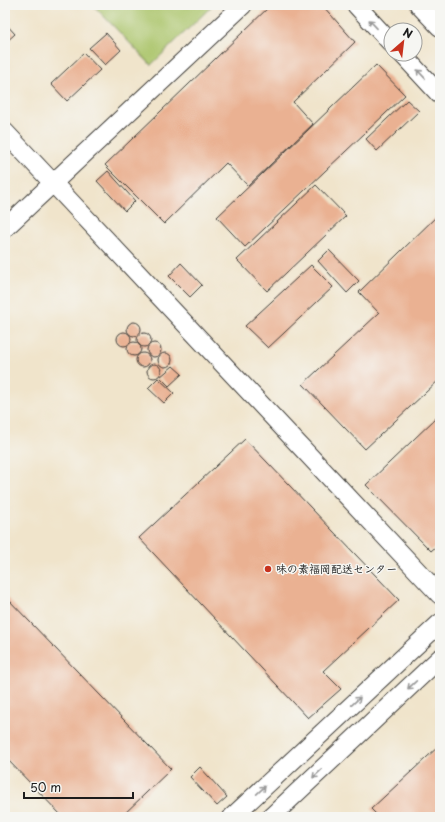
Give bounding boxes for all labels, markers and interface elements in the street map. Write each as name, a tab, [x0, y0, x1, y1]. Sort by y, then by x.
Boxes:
one-way arrow	[369, 19, 378, 29]
north arrow	[383, 22, 423, 62]
text: N	[400, 23, 416, 42]
one-way arrow	[417, 70, 426, 80]
place label: 味の素福岡配送センター	[276, 560, 397, 577]
marker: 味の素福岡配送センター	[263, 564, 273, 574]
one-way arrow	[407, 680, 417, 689]
one-way arrow	[351, 697, 361, 706]
one-way arrow	[312, 769, 322, 779]
scale bar	[24, 774, 133, 800]
text: 50 m	[30, 778, 61, 796]
one-way arrow	[256, 786, 266, 795]

